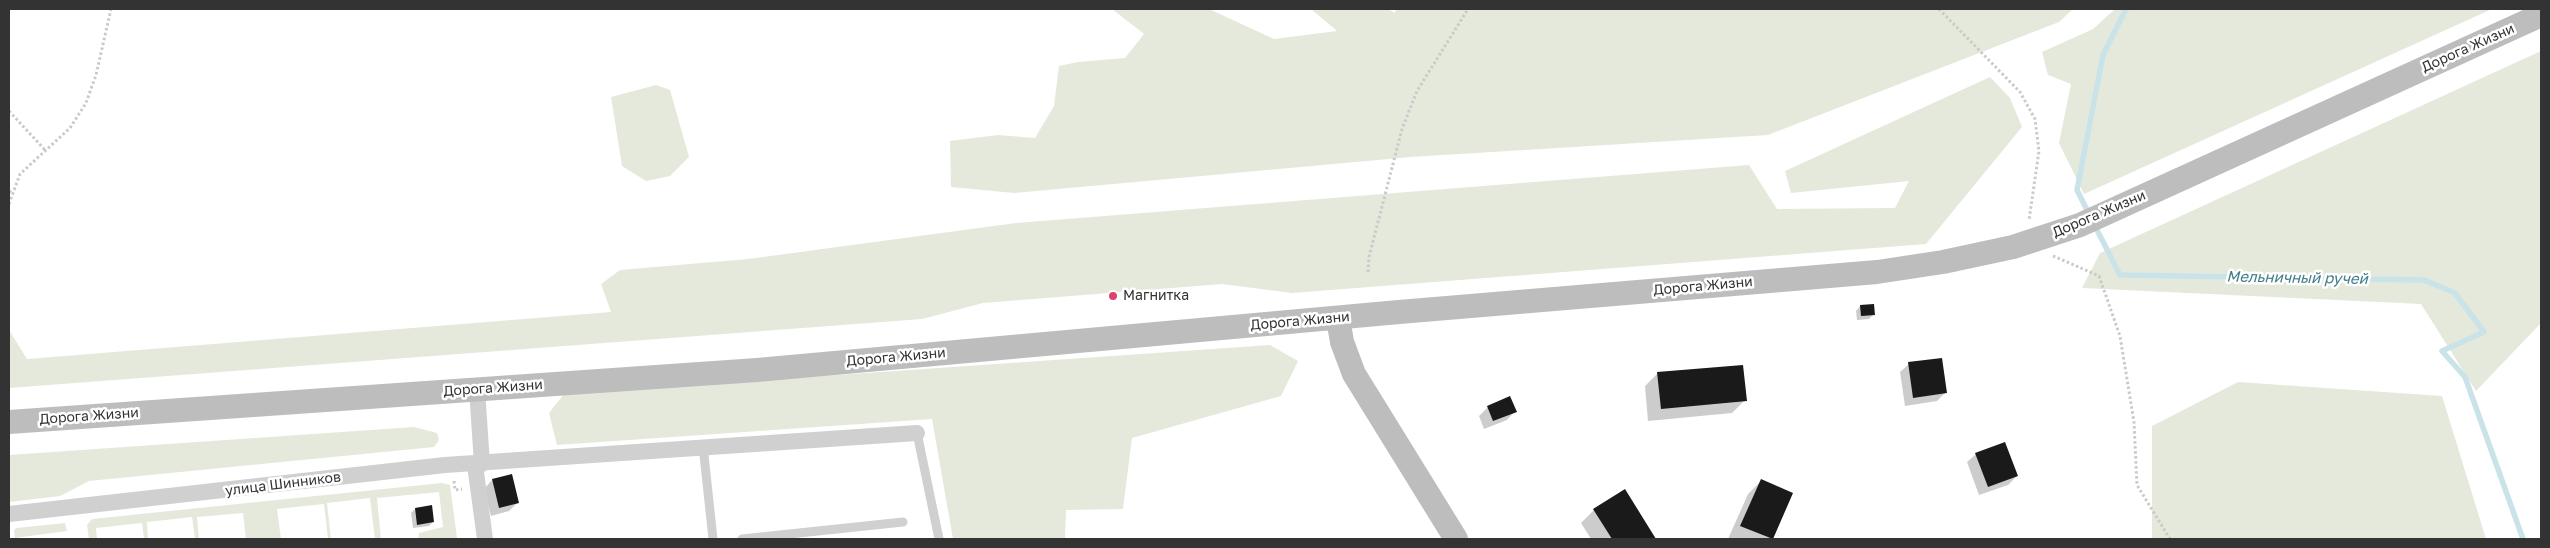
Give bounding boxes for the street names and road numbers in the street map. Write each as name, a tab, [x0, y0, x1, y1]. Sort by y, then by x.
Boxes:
street label: Дорога Жизни	[2419, 20, 2517, 76]
street label: Дорога Жизни	[2050, 187, 2148, 241]
street label: Дорога Жизни	[1653, 273, 1753, 299]
street label: Дорога Жизни	[1250, 308, 1350, 334]
street label: Дорога Жизни	[846, 344, 946, 370]
street label: Дорога Жизни	[443, 376, 543, 400]
street label: Дорога Жизни	[39, 404, 139, 428]
street label: улица Шинников	[224, 469, 342, 499]

